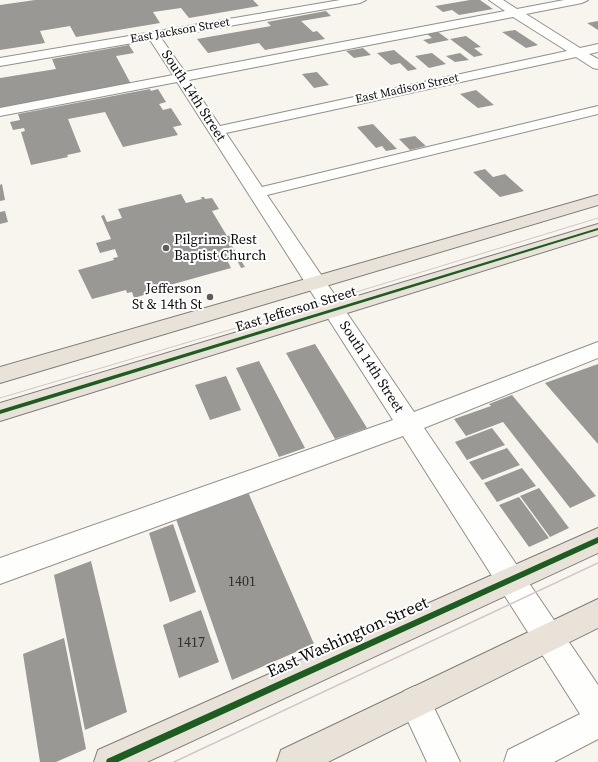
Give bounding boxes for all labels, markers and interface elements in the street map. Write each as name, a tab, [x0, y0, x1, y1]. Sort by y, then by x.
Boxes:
street label: East Jackson Street	[129, 15, 231, 47]
street label: South 14th Street	[157, 47, 229, 145]
street label: East Madison Street	[354, 71, 460, 107]
place label: Pilgrims Rest Baptist Church	[174, 232, 266, 264]
marker: Pilgrims Rest Baptist Church	[161, 243, 171, 253]
place label: Jefferson St & 14th St	[132, 281, 202, 314]
street label: East Jefferson Street	[234, 284, 358, 336]
marker: Jefferson St & 14th St	[205, 292, 215, 302]
street label: South 14th Street	[335, 318, 407, 416]
house number: 1401	[228, 574, 256, 590]
street label: East Washington Street	[264, 593, 432, 683]
house number: 1417	[177, 635, 205, 651]

